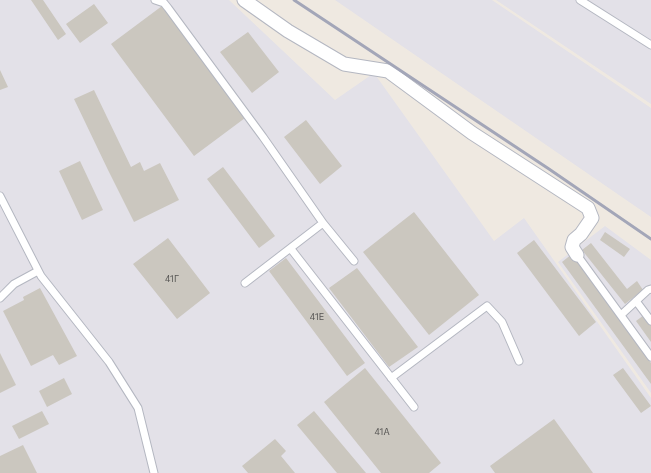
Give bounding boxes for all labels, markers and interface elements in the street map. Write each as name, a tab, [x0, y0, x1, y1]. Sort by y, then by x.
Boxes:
house number: 41Г	[165, 274, 179, 284]
house number: 41Е	[310, 312, 324, 322]
house number: 41А	[374, 427, 390, 437]

